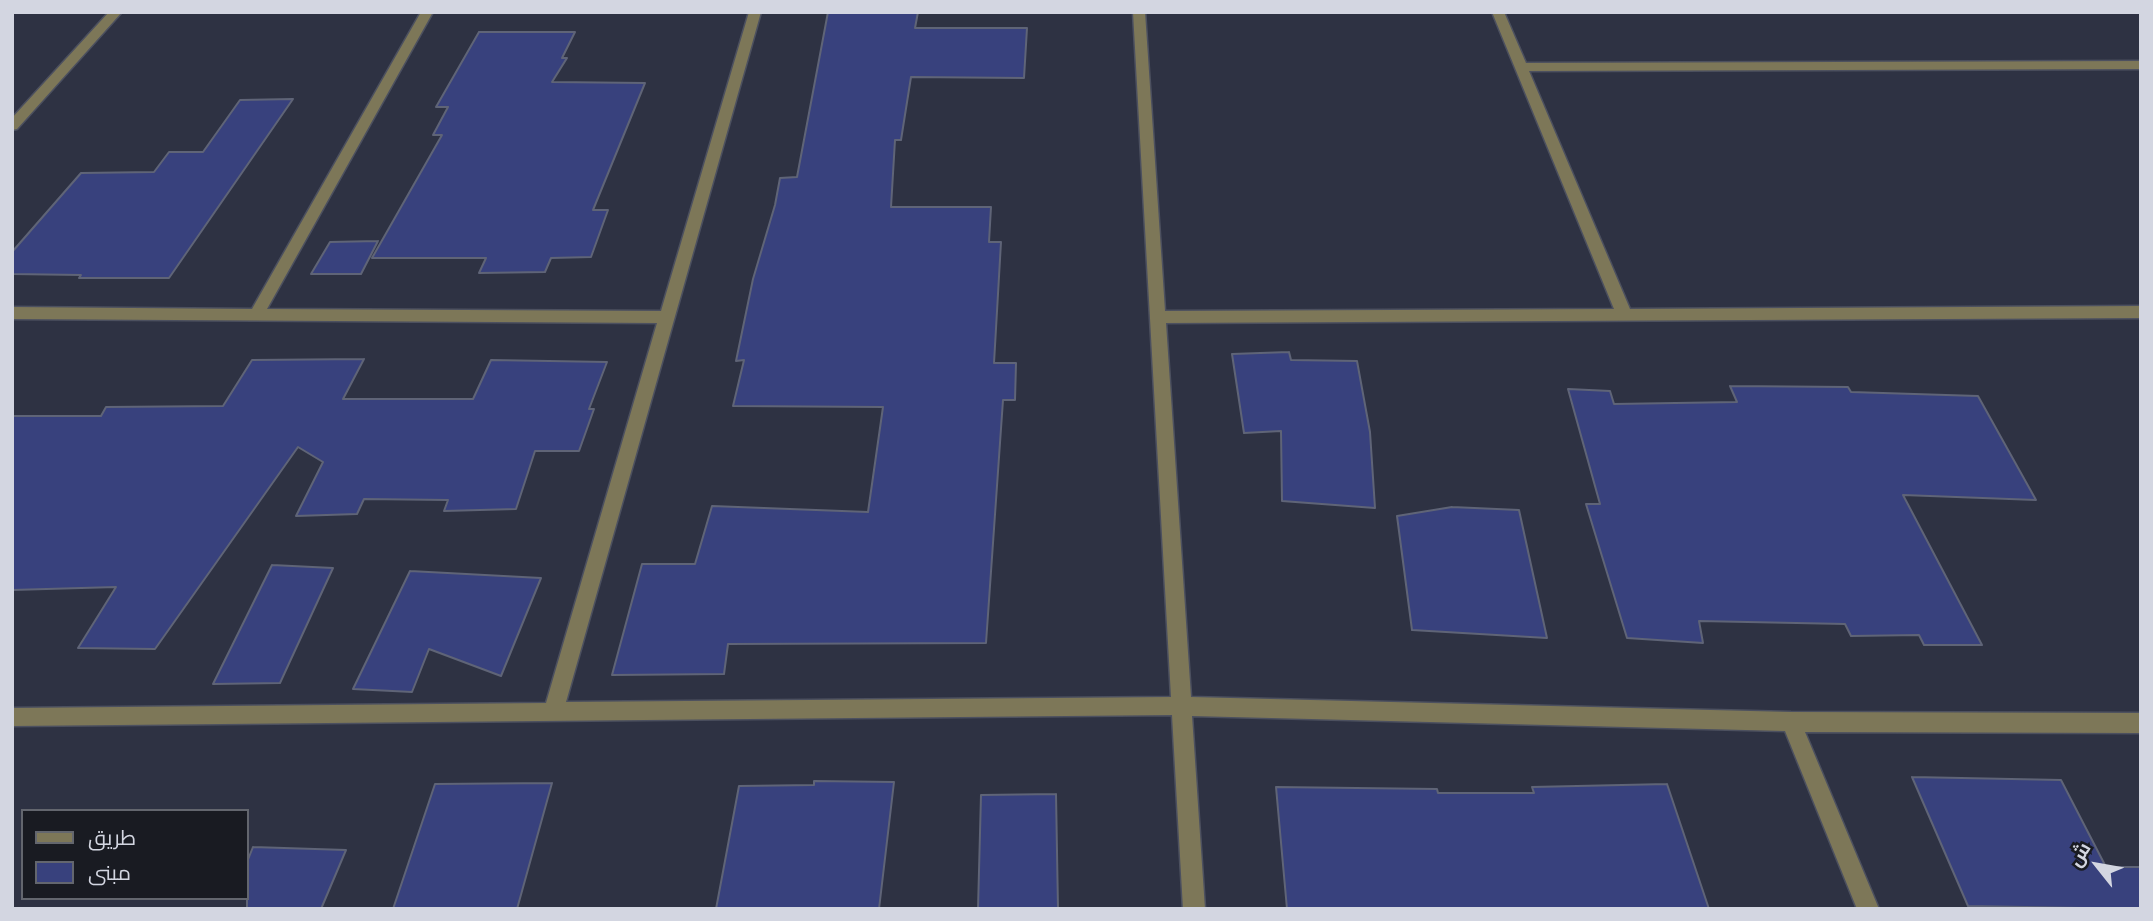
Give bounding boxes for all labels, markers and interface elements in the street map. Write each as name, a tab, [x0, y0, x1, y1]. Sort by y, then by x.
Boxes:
legend	[21, 809, 248, 900]
text: طريق	[88, 823, 136, 852]
north arrow	[2062, 830, 2132, 900]
text: ش	[2062, 837, 2096, 871]
text: مبنى	[88, 858, 131, 887]

